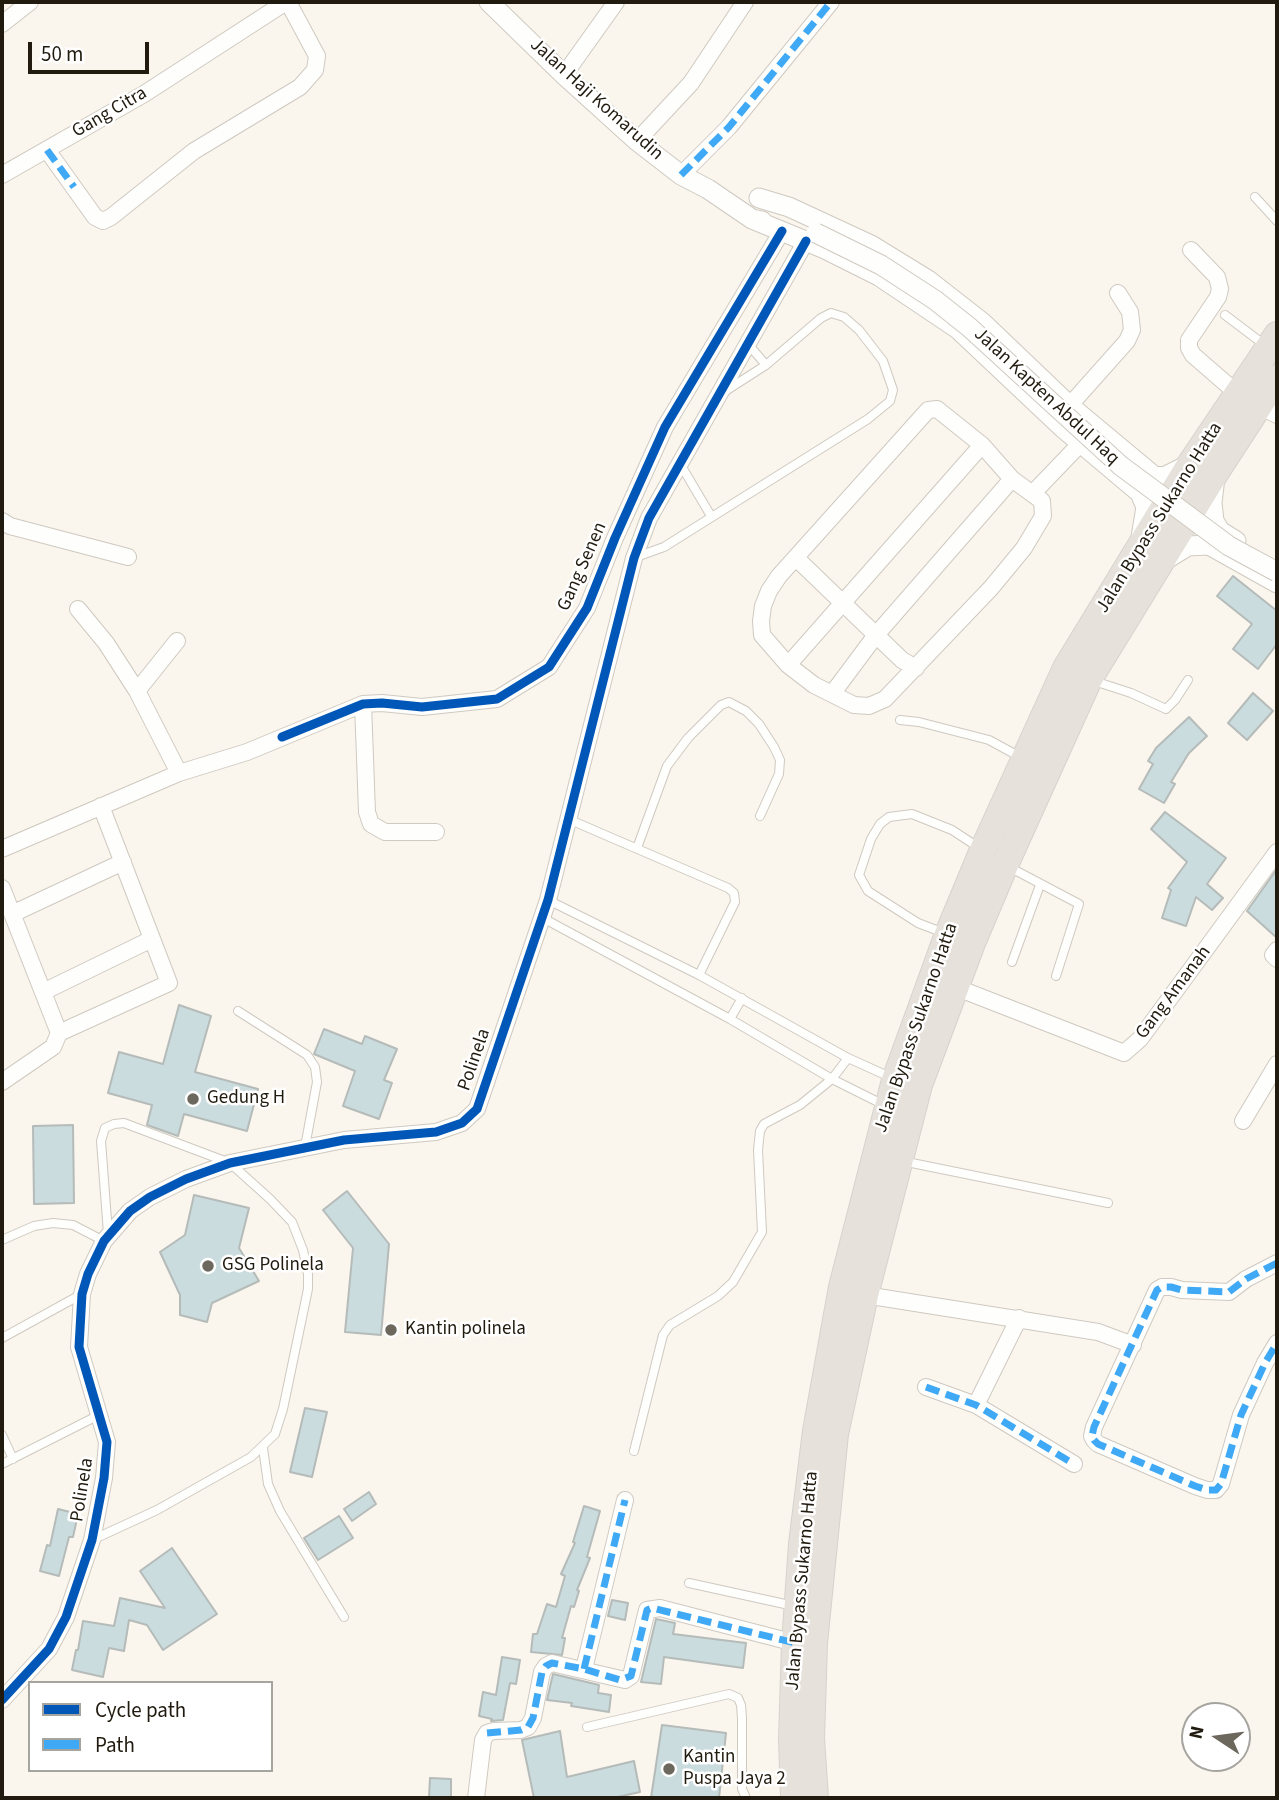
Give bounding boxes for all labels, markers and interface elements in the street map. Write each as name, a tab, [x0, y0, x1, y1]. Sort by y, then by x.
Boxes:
scale bar	[32, 28, 152, 72]
street label: Jalan Haji Komarudin	[525, 34, 667, 166]
text: 50 m	[41, 39, 83, 69]
street label: Gang Citra	[68, 82, 152, 144]
street label: Jalan Kapten Abdul Haq	[968, 324, 1124, 470]
street label: Jalan Bypass Sukarno Hatta	[1092, 419, 1228, 617]
street label: Gang Senen	[553, 519, 613, 615]
street label: Jalan Bypass Sukarno Hatta	[870, 920, 964, 1136]
street label: Gang Amanah	[1131, 942, 1217, 1044]
street label: Polinela	[454, 1026, 496, 1094]
place label: Gedung H	[207, 1088, 285, 1110]
marker: Gedung H	[185, 1091, 201, 1107]
place label: GSG Polinela	[222, 1255, 324, 1277]
marker: GSG Polinela	[200, 1258, 216, 1274]
place label: Kantin polinela	[405, 1319, 526, 1341]
marker: Kantin polinela	[383, 1322, 399, 1338]
street label: Polinela	[67, 1456, 99, 1524]
street label: Jalan Bypass Sukarno Hatta	[782, 1470, 824, 1692]
legend	[28, 1681, 273, 1772]
text: Cycle path	[95, 1695, 186, 1725]
north arrow	[1181, 1702, 1251, 1772]
text: N	[1182, 1723, 1212, 1742]
text: Path	[95, 1730, 135, 1760]
place label: Kantin Puspa Jaya 2	[683, 1747, 786, 1791]
marker: Kantin Puspa Jaya 2	[661, 1761, 677, 1777]

